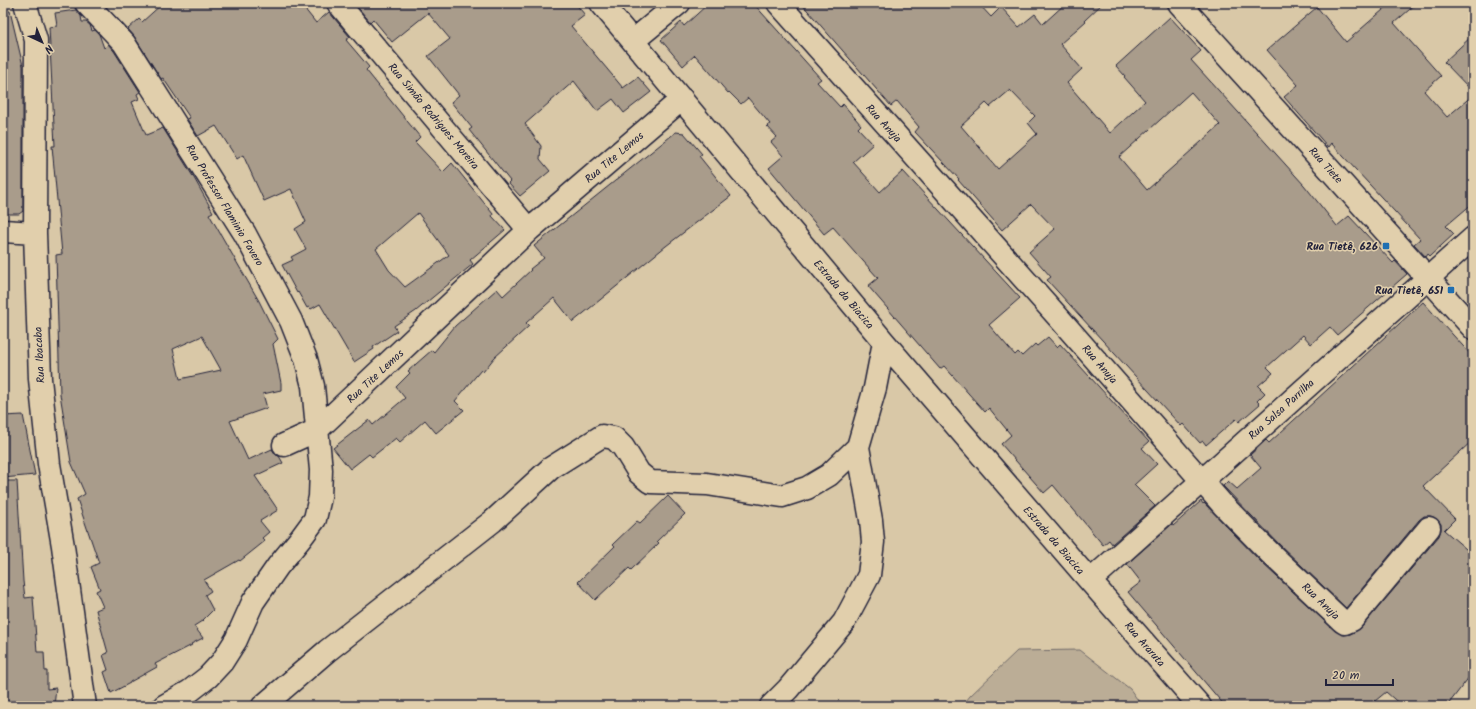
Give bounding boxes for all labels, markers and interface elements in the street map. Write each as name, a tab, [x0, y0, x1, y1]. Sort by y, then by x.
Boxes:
north arrow	[22, 22, 62, 62]
text: N	[39, 40, 57, 57]
street label: Rua Simão Rodrigues Moreira	[383, 59, 483, 174]
street label: Rua Anuja	[861, 100, 906, 147]
street label: Rua Tite Lemos	[581, 127, 649, 188]
street label: Rua Professor Flaminio Favero	[181, 141, 268, 270]
street label: Rua Tiete	[1304, 143, 1347, 188]
place label: Rua Tietê, 626	[1307, 238, 1378, 256]
marker: Rua Tietê, 626	[1381, 241, 1391, 251]
street label: Estrada da Biacica	[808, 256, 878, 334]
place label: Rua Tietê, 651	[1375, 282, 1444, 300]
marker: Rua Tietê, 651	[1446, 285, 1456, 295]
street label: Rua Ibacaba	[30, 326, 50, 384]
street label: Rua Anuja	[1077, 341, 1121, 388]
street label: Rua Tite Lemos	[343, 345, 409, 408]
street label: Rua Salsa Parrilha	[1244, 375, 1319, 445]
street label: Estrada da Biacica	[1018, 502, 1088, 579]
street label: Rua Anuja	[1297, 579, 1343, 625]
street label: Rua Araruta	[1119, 618, 1169, 671]
scale bar	[1326, 661, 1393, 687]
text: 20 m	[1332, 666, 1360, 685]

